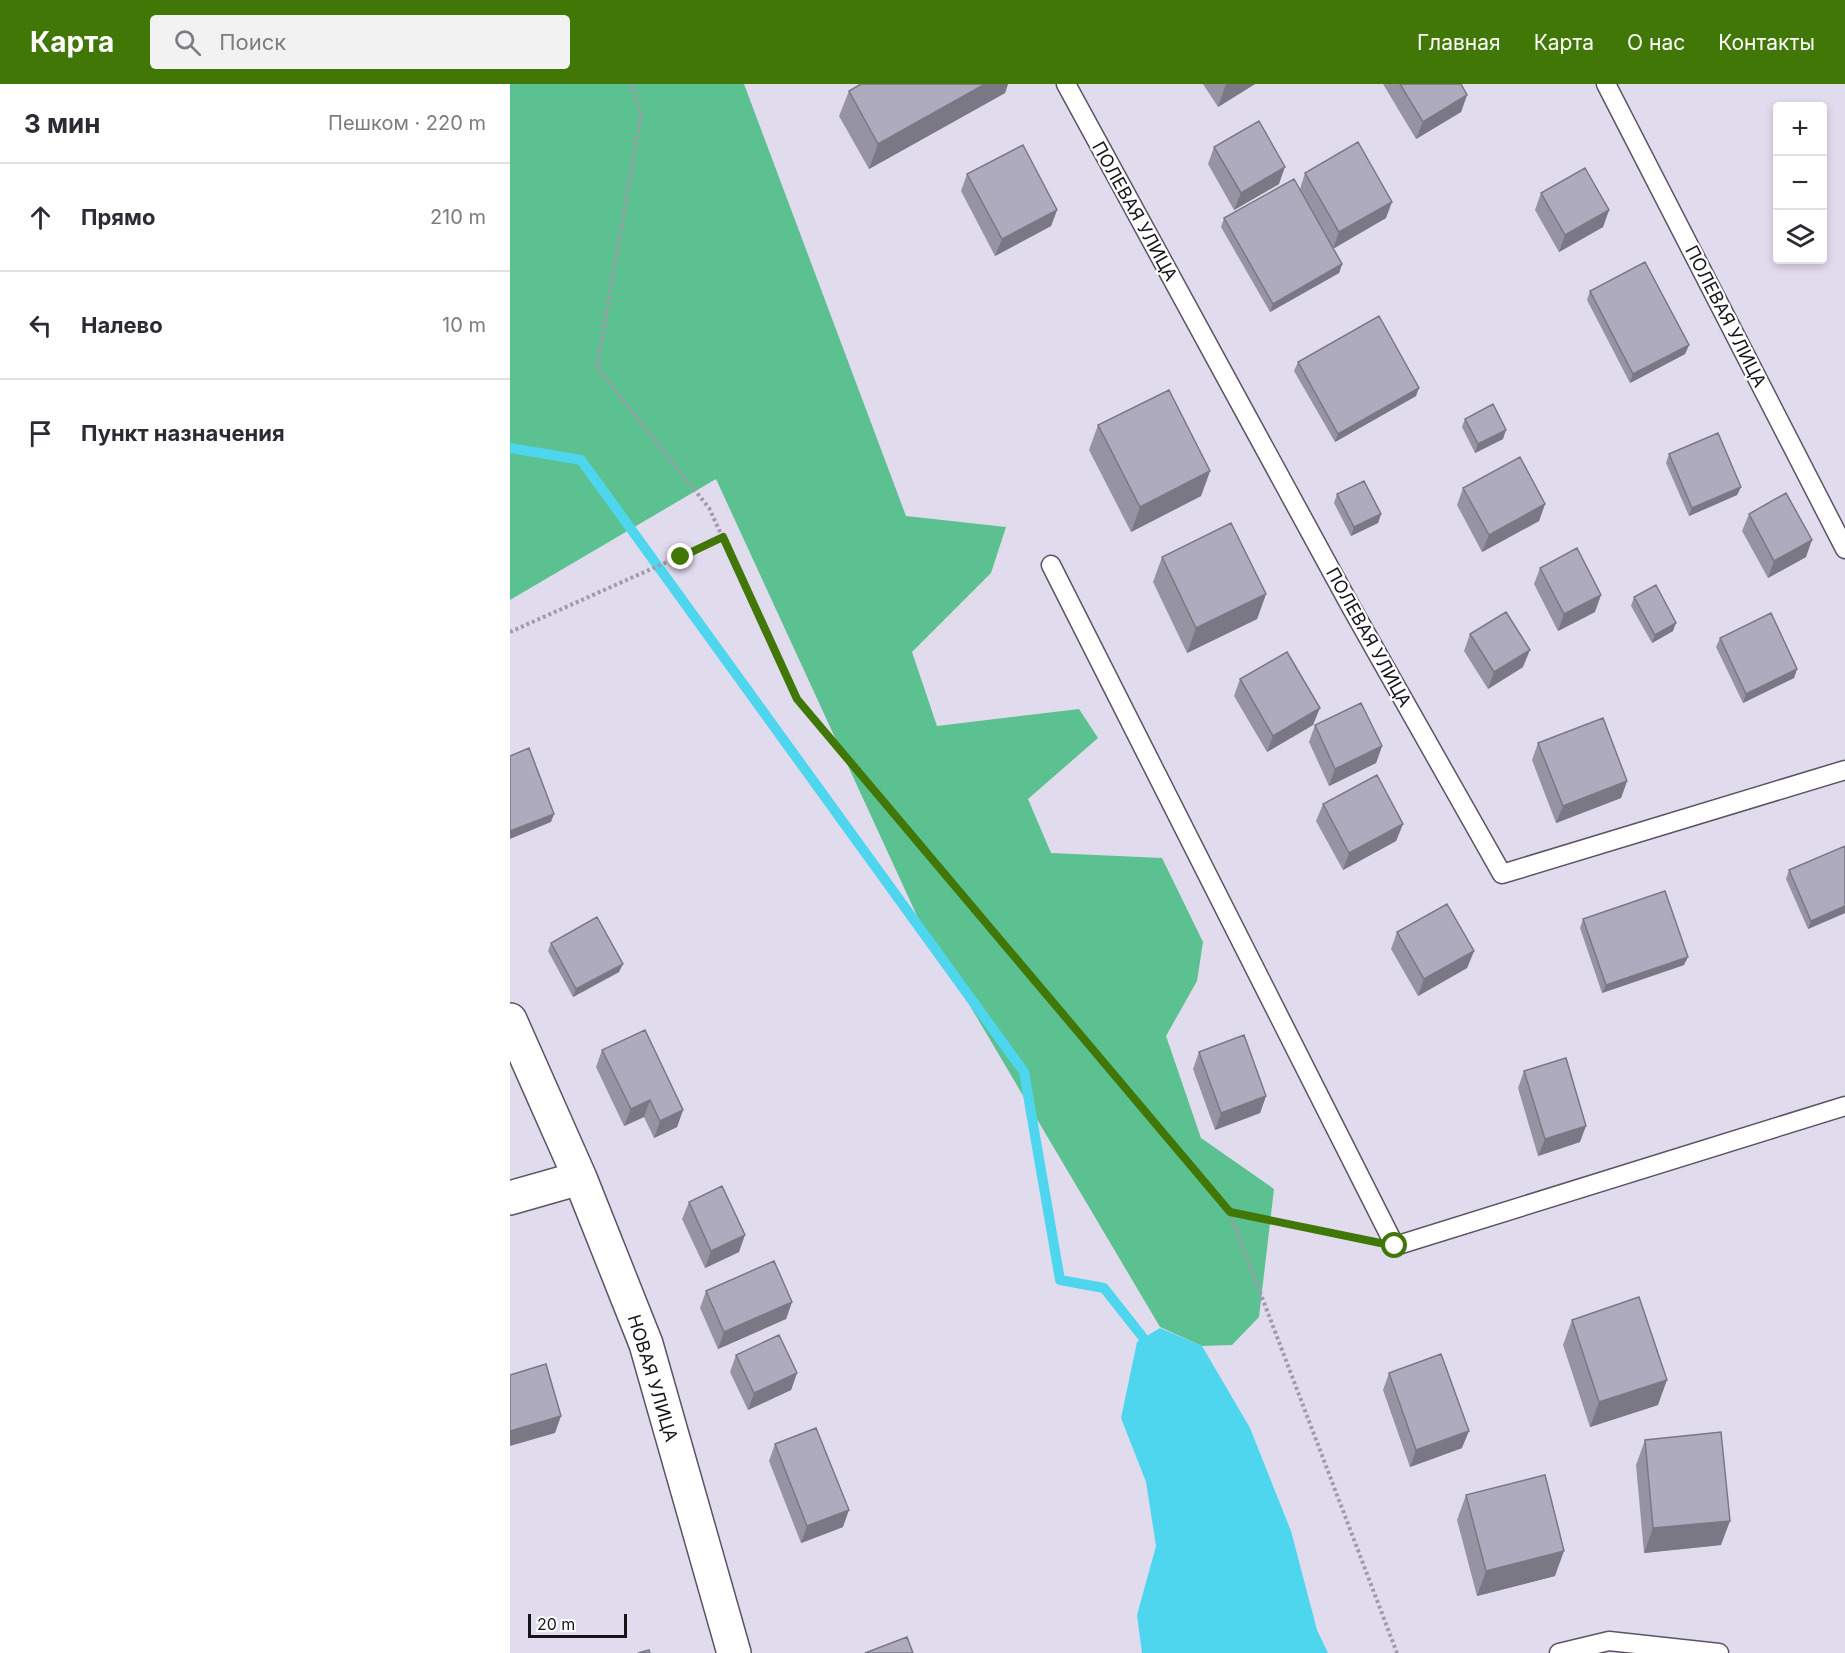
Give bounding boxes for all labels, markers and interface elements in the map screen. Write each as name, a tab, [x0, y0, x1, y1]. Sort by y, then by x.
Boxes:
search box	[150, 15, 570, 69]
text: Карта	[30, 25, 114, 59]
icon: search	[171, 26, 204, 59]
text: Поиск	[219, 29, 286, 55]
text: Главная	[1417, 30, 1501, 55]
text: Карта	[1534, 30, 1594, 55]
text: О нас	[1627, 30, 1685, 55]
text: Контакты	[1718, 30, 1815, 55]
map controls	[1773, 102, 1827, 264]
button: +	[1773, 102, 1827, 156]
text: 3 мин	[24, 108, 100, 139]
text: Пешком · 220 m	[328, 111, 486, 135]
street label: ПОЛЕВАЯ УЛИЦА	[1088, 138, 1182, 284]
button: −	[1773, 156, 1827, 210]
icon: ahead	[24, 201, 57, 234]
text: Прямо	[81, 204, 155, 230]
text: 210 m	[430, 205, 486, 229]
button: layers	[1773, 210, 1827, 264]
street label: ПОЛЕВАЯ УЛИЦА	[1681, 242, 1771, 390]
icon: left	[24, 309, 57, 342]
text: Налево	[81, 312, 163, 338]
text: 10 m	[442, 313, 486, 337]
icon: arrive	[24, 417, 57, 450]
text: Пункт назначения	[81, 420, 285, 446]
route end	[667, 543, 693, 569]
street label: ПОЛЕВАЯ УЛИЦА	[1322, 564, 1416, 710]
route start	[1381, 1232, 1407, 1258]
street label: НОВАЯ УЛИЦА	[624, 1312, 682, 1444]
scale bar	[528, 1611, 627, 1638]
text: 20 m	[537, 1614, 575, 1634]

